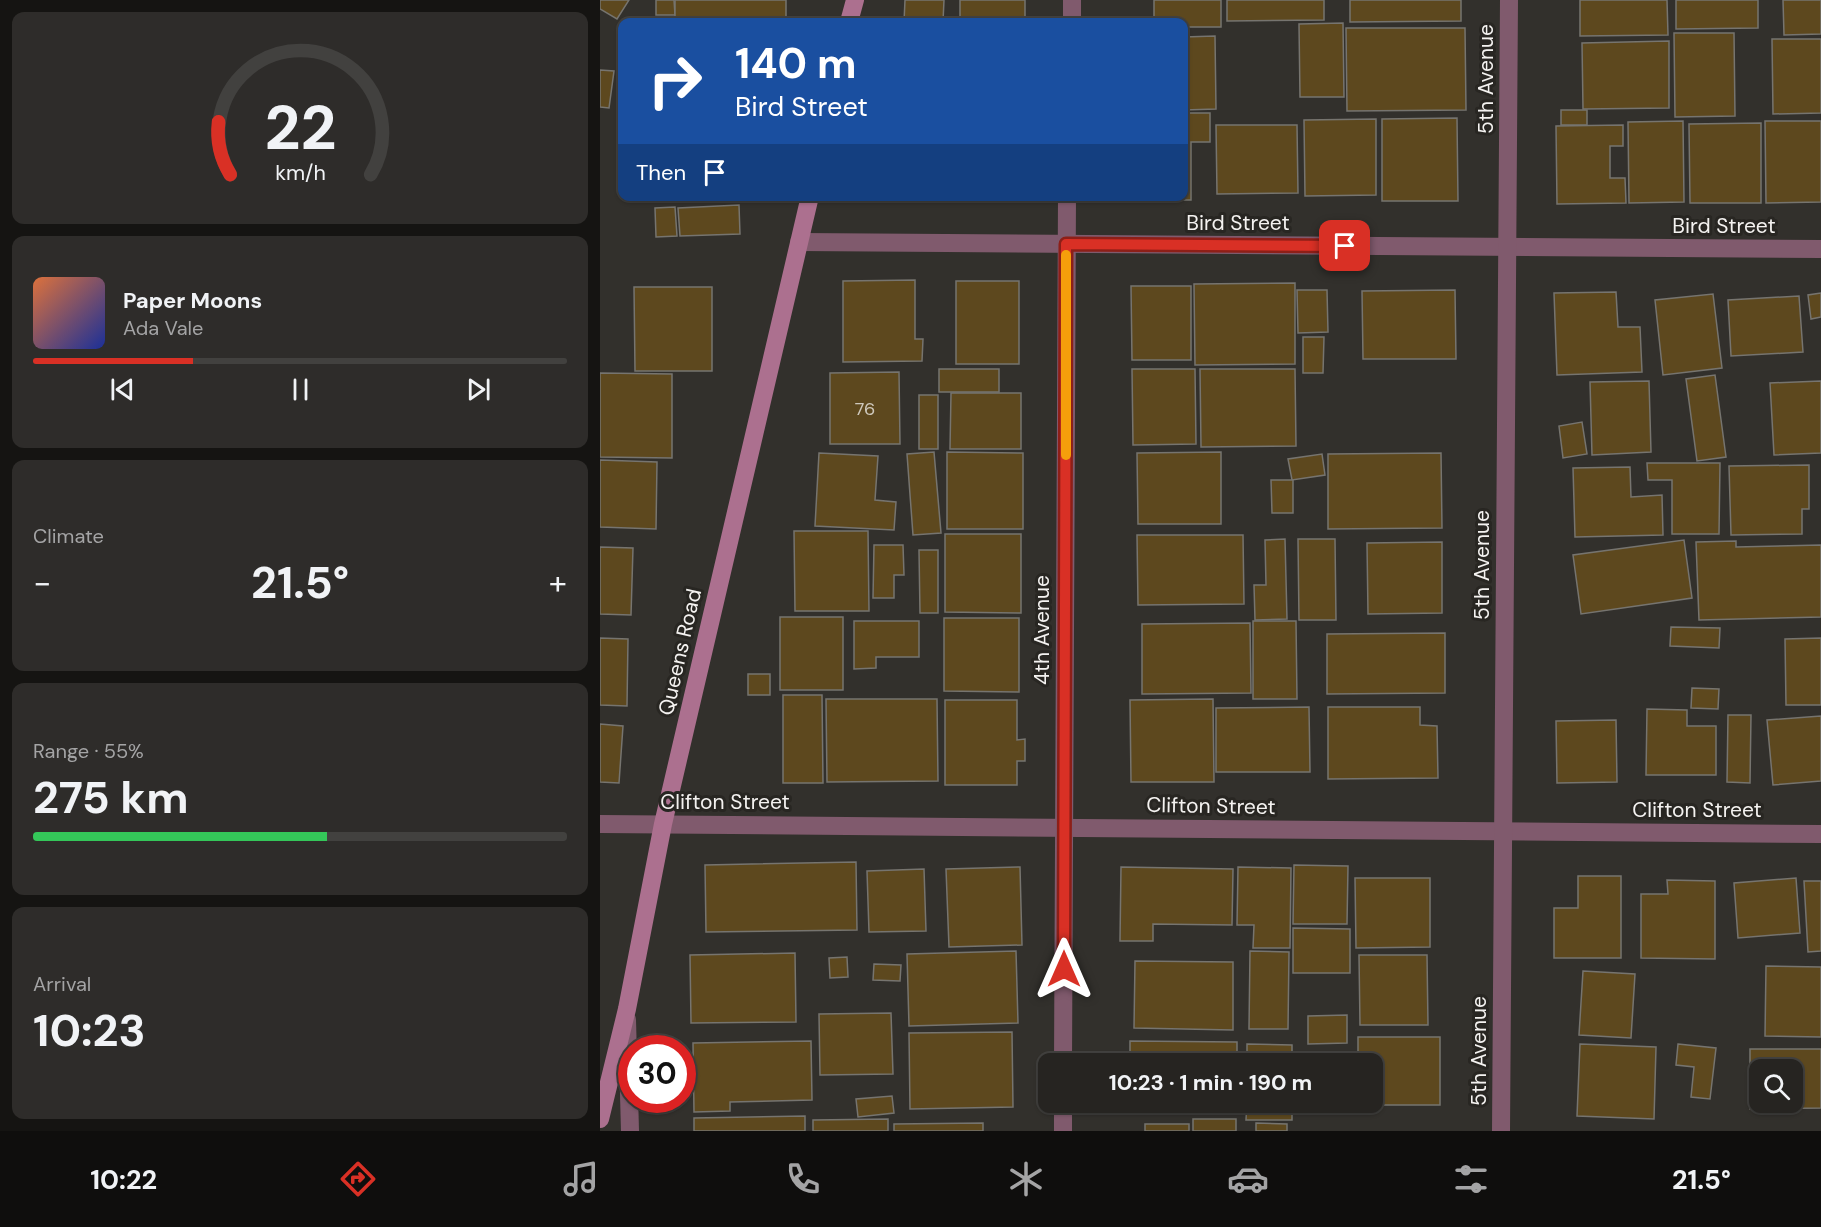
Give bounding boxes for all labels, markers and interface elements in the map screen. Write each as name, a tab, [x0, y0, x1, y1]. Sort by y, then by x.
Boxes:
street label: 5th Avenue	[1472, 24, 1500, 134]
text: 140 m	[735, 36, 857, 91]
icon: right	[636, 42, 714, 120]
text: 22	[264, 87, 336, 168]
text: Bird Street	[735, 89, 868, 124]
icon: arrive	[698, 156, 731, 189]
text: Then	[636, 158, 686, 187]
text: km/h	[275, 159, 325, 187]
street label: Bird Street	[1186, 209, 1290, 237]
street label: Bird Street	[1672, 212, 1776, 240]
pin	[1319, 220, 1370, 271]
icon: arrive	[1328, 229, 1361, 262]
text: Paper Moons	[123, 286, 262, 315]
text: Ada Vale	[123, 315, 203, 341]
icon: previous	[106, 373, 139, 406]
icon: pause	[284, 373, 317, 406]
icon: next	[462, 373, 495, 406]
house number: 76	[855, 397, 875, 421]
street label: 5th Avenue	[1468, 510, 1496, 620]
text: Climate	[33, 523, 104, 549]
text: 21.5°	[251, 553, 349, 612]
text: −	[33, 561, 51, 604]
text: +	[549, 561, 567, 604]
street label: 4th Avenue	[1028, 575, 1056, 685]
street label: Queens Road	[652, 586, 708, 718]
text: Range · 55%	[33, 738, 144, 764]
text: 275 km	[33, 768, 189, 827]
street label: Clifton Street	[660, 788, 790, 816]
street label: Clifton Street	[1146, 791, 1276, 821]
street label: Clifton Street	[1632, 796, 1762, 824]
position arrow	[1032, 937, 1096, 1001]
text: Arrival	[33, 971, 91, 997]
street label: 5th Avenue	[1465, 996, 1493, 1106]
text: 10:23	[33, 1001, 146, 1060]
speed limit sign: 30	[618, 1035, 696, 1113]
map controls	[1749, 1059, 1803, 1113]
button: search	[1749, 1059, 1803, 1113]
text: 10:23 · 1 min · 190 m	[1109, 1068, 1312, 1097]
icon: directions	[337, 1158, 379, 1200]
icon: music	[560, 1158, 602, 1200]
icon: phone	[782, 1158, 824, 1200]
icon: climate	[1005, 1158, 1047, 1200]
icon: car	[1227, 1158, 1269, 1200]
icon: filters	[1450, 1158, 1492, 1200]
text: 10:22	[90, 1162, 157, 1197]
text: 21.5°	[1672, 1162, 1731, 1197]

